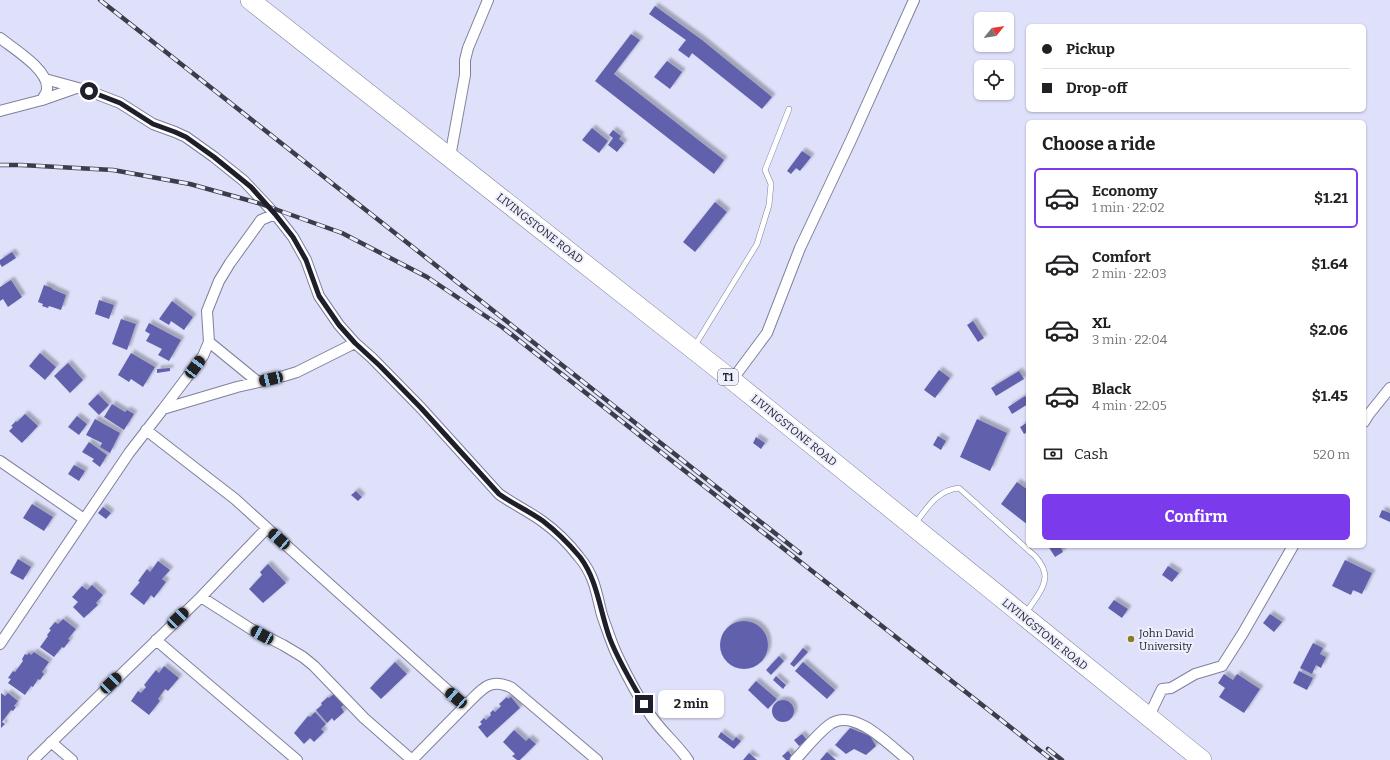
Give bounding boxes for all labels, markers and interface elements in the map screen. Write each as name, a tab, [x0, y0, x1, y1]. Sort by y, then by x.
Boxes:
north arrow	[974, 12, 1014, 52]
map controls	[974, 12, 1014, 100]
text: Pickup	[1066, 40, 1115, 58]
button: locate	[974, 60, 1014, 100]
text: Drop-off	[1066, 79, 1127, 97]
route start	[80, 82, 98, 100]
text: Choose a ride	[1042, 133, 1155, 155]
icon: car	[1044, 180, 1080, 216]
text: Economy	[1092, 182, 1158, 200]
text: $1.21	[1314, 189, 1348, 207]
street label: LIVINGSTONE ROAD	[494, 191, 586, 266]
text: 1 min · 22:02	[1092, 200, 1165, 215]
icon: car	[1044, 246, 1080, 282]
text: Comfort	[1092, 248, 1151, 266]
text: $1.64	[1311, 255, 1348, 273]
text: 2 min · 22:03	[1092, 266, 1167, 281]
icon: car	[1044, 312, 1080, 348]
text: XL	[1092, 314, 1111, 332]
text: $2.06	[1309, 321, 1348, 339]
text: 3 min · 22:04	[1092, 332, 1167, 347]
car	[183, 354, 207, 380]
road number: T1	[718, 369, 738, 385]
car	[258, 370, 284, 388]
icon: car	[1044, 378, 1080, 414]
text: Black	[1092, 380, 1131, 398]
text: $1.45	[1312, 387, 1348, 405]
street label: LIVINGSTONE ROAD	[748, 392, 839, 469]
text: 4 min · 22:05	[1092, 398, 1167, 413]
icon: cash	[1042, 443, 1064, 465]
text: Cash	[1074, 445, 1108, 463]
text: 520 m	[1313, 447, 1350, 462]
button: Confirm	[1042, 494, 1350, 540]
car	[266, 527, 292, 551]
street label: LIVINGSTONE ROAD	[999, 596, 1090, 673]
car	[165, 605, 191, 631]
car	[249, 624, 275, 646]
place label: John David University	[1138, 627, 1194, 653]
marker: John David University	[1126, 634, 1136, 644]
car	[98, 670, 124, 696]
car	[443, 686, 469, 710]
callout: 2 min	[658, 690, 724, 718]
route end	[635, 695, 653, 713]
text: 2 min	[674, 696, 708, 711]

